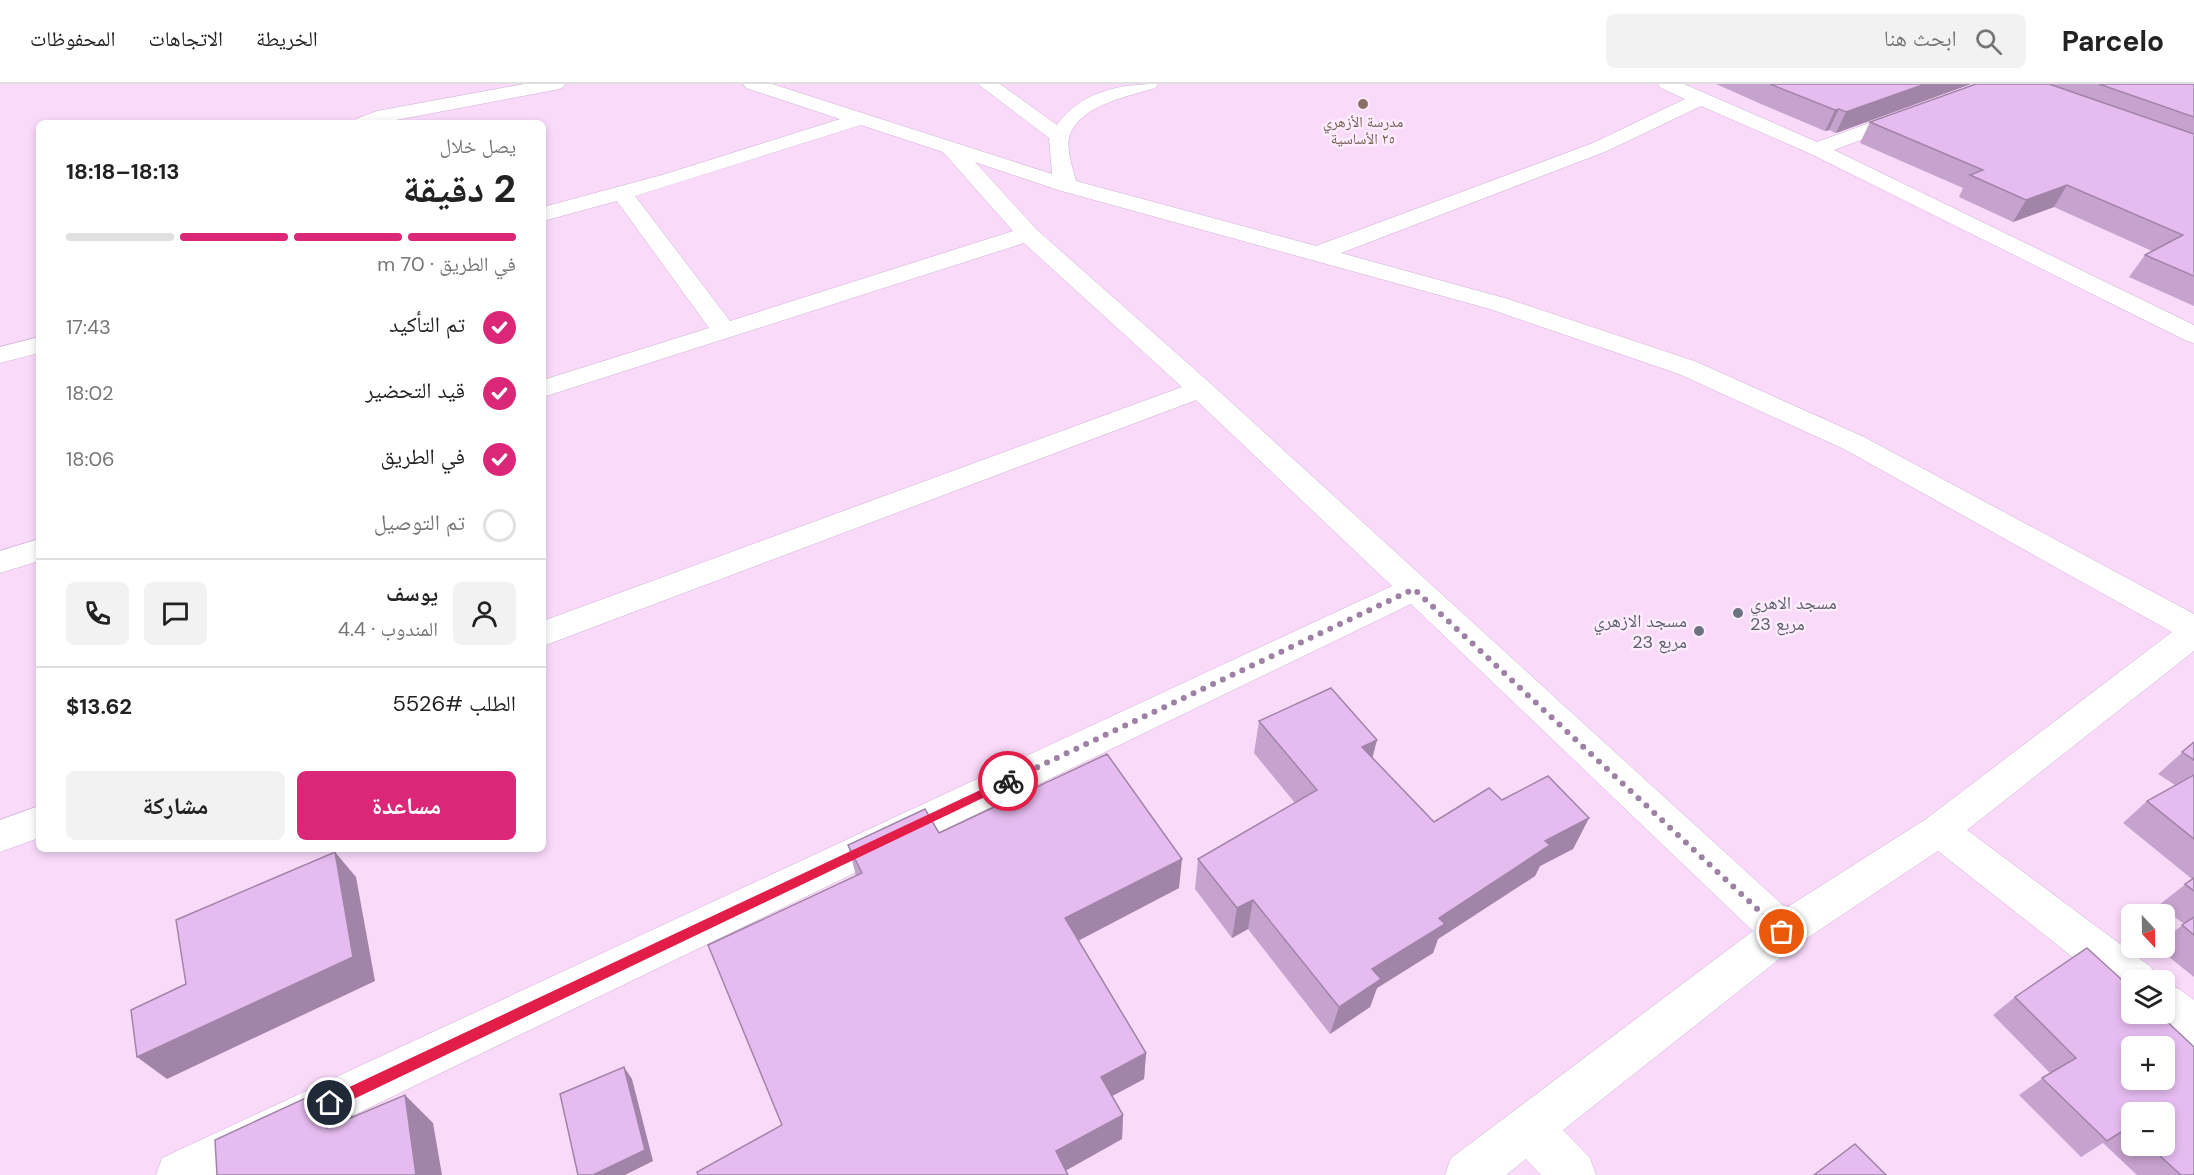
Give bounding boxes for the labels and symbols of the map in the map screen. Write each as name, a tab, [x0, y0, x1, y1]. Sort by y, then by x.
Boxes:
marker: مدرسة الأزهري ٢٥ الأساسية	[1356, 97, 1370, 111]
place label: مدرسة الأزهري ٢٥ الأساسية	[1323, 112, 1403, 149]
place label: مسجد الاهري مربع 23	[1750, 591, 1837, 636]
marker: مسجد الاهري مربع 23	[1731, 606, 1745, 620]
place label: مسجد الازهري مربع 23	[1593, 609, 1687, 654]
marker: مسجد الازهري مربع 23	[1692, 624, 1706, 638]
courier	[978, 751, 1038, 811]
north arrow	[2121, 904, 2175, 958]
pin	[1756, 906, 1807, 957]
pin	[304, 1077, 355, 1128]

